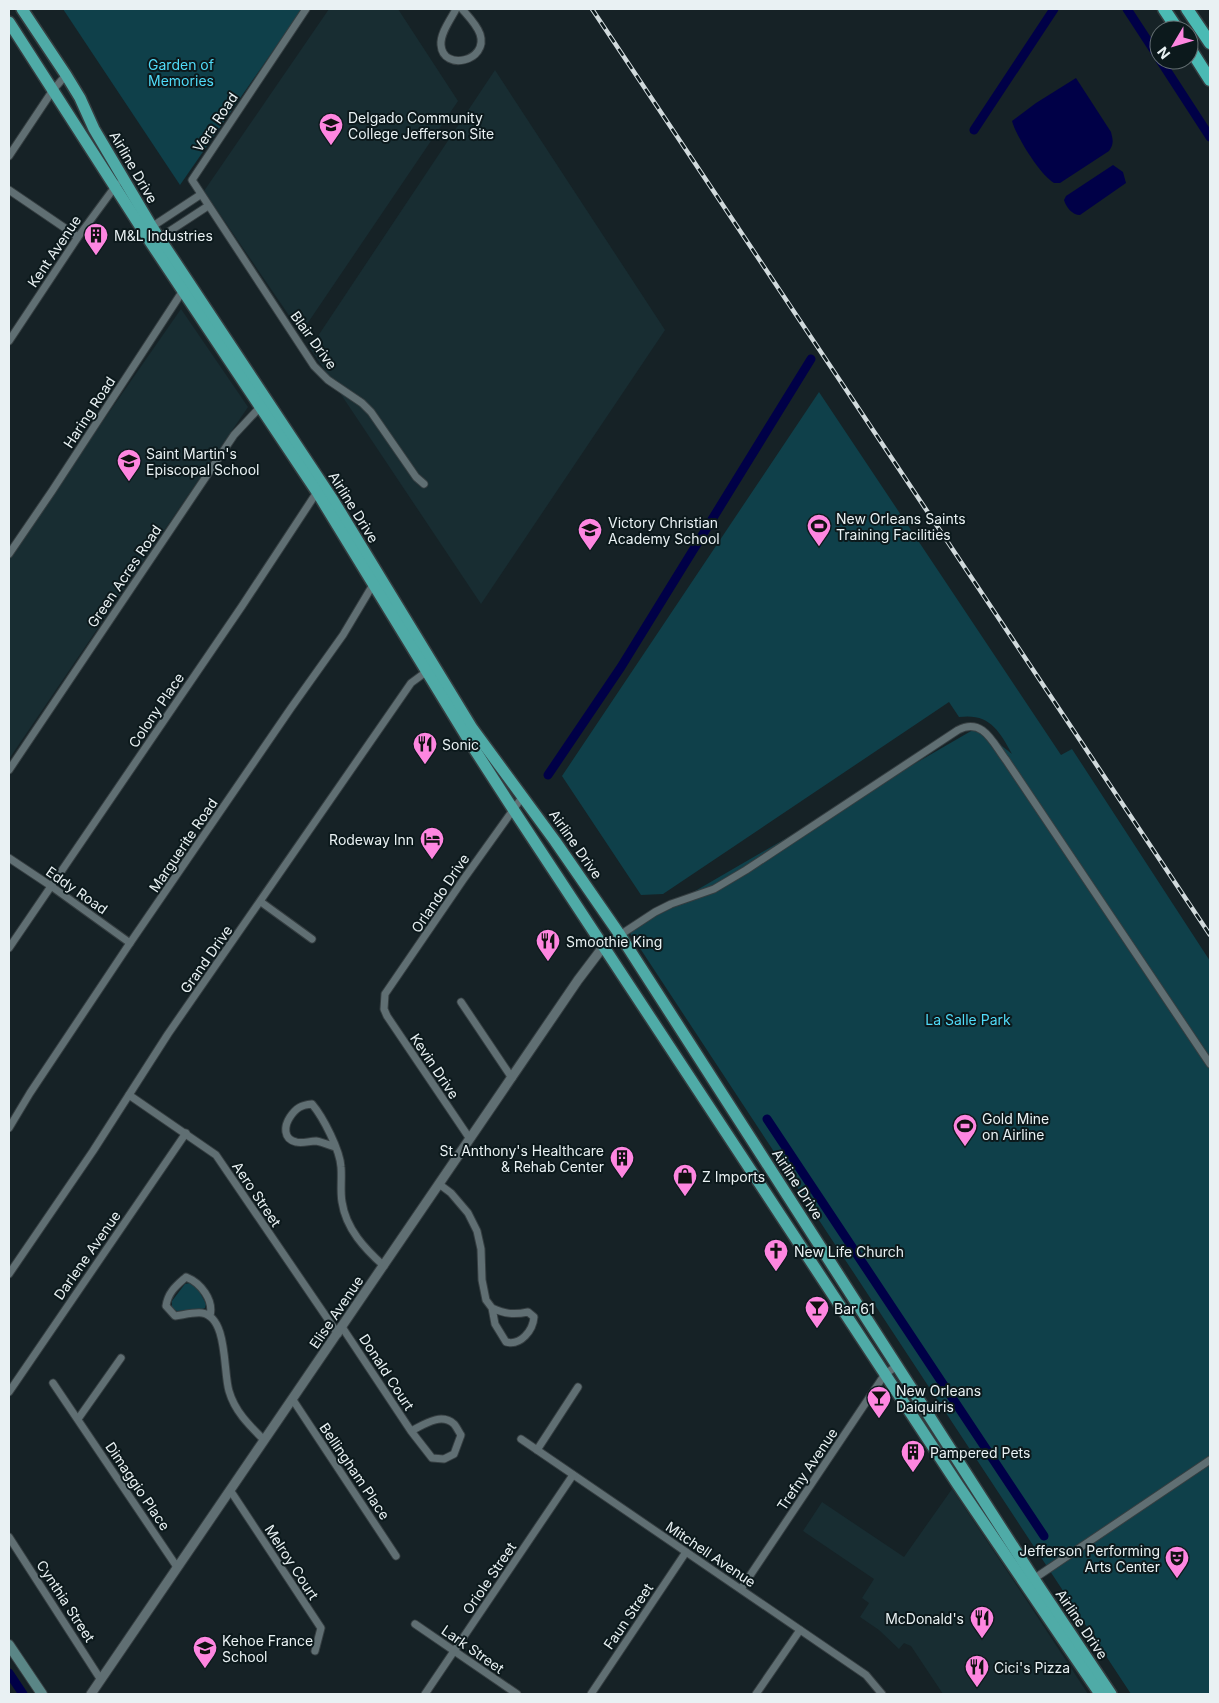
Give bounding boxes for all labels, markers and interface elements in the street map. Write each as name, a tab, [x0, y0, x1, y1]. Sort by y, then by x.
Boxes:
north arrow	[1149, 20, 1199, 70]
text: N	[1153, 44, 1173, 63]
park label: Garden of Memories	[148, 56, 214, 89]
street label: Vera Road	[189, 89, 241, 155]
place label: Delgado Community College Jefferson Site	[348, 109, 494, 142]
school or university icon: Delgado Community College Jefferson Site	[318, 112, 344, 146]
street label: Airline Drive	[107, 128, 161, 206]
street label: Kent Avenue	[24, 212, 84, 290]
building icon: M&L Industries	[83, 222, 109, 256]
place label: M&L Industries	[114, 227, 213, 244]
street label: Blair Drive	[287, 308, 341, 372]
street label: Haring Road	[60, 373, 118, 451]
place label: Saint Martin's Episcopal School	[146, 445, 260, 478]
school or university icon: Saint Martin's Episcopal School	[116, 448, 142, 482]
street label: Airline Drive	[325, 468, 383, 546]
place label: New Orleans Saints Training Facilities	[836, 510, 966, 543]
sports icon: New Orleans Saints Training Facilities	[806, 513, 832, 547]
place label: Victory Christian Academy School	[608, 514, 720, 547]
school or university icon: Victory Christian Academy School	[577, 517, 603, 551]
street label: Green Acres Road	[83, 522, 165, 630]
street label: Colony Place	[125, 669, 187, 751]
restaurant icon: Sonic	[412, 731, 438, 765]
place label: Sonic	[442, 736, 479, 753]
street label: Marguerite Road	[145, 795, 221, 895]
street label: Airline Drive	[546, 806, 606, 882]
hotel icon: Rodeway Inn	[419, 826, 445, 860]
place label: Rodeway Inn	[329, 831, 414, 848]
street label: Orlando Drive	[407, 850, 473, 936]
street label: Eddy Road	[43, 863, 111, 917]
street label: Grand Drive	[176, 922, 236, 996]
restaurant icon: Smoothie King	[535, 928, 561, 962]
place label: Smoothie King	[566, 933, 662, 950]
park label: La Salle Park	[925, 1011, 1011, 1028]
street label: Kevin Drive	[407, 1030, 463, 1102]
place label: Gold Mine on Airline	[982, 1110, 1049, 1143]
sports icon: Gold Mine on Airline	[952, 1113, 978, 1147]
place label: St. Anthony's Healthcare & Rehab Center	[440, 1142, 604, 1175]
building icon: St. Anthony's Healthcare & Rehab Center	[609, 1145, 635, 1179]
street label: Airline Drive	[769, 1146, 827, 1222]
street label: Aero Street	[229, 1158, 285, 1230]
shop icon: Z Imports	[672, 1163, 698, 1197]
place label: Z Imports	[702, 1168, 765, 1185]
street label: Darlene Avenue	[50, 1207, 124, 1303]
church icon: New Life Church	[763, 1238, 789, 1272]
place label: New Life Church	[794, 1243, 904, 1260]
street label: Elise Avenue	[306, 1272, 366, 1352]
bar icon: Bar 61	[804, 1295, 830, 1329]
place label: Bar 61	[834, 1300, 875, 1317]
street label: Donald Court	[356, 1331, 418, 1414]
place label: New Orleans Daiquiris	[896, 1382, 981, 1415]
bar icon: New Orleans Daiquiris	[866, 1385, 892, 1419]
street label: Bellingham Place	[316, 1419, 394, 1523]
street label: Trefny Avenue	[773, 1425, 841, 1513]
street label: Dimaggio Place	[102, 1439, 174, 1533]
building icon: Pampered Pets	[900, 1439, 926, 1473]
place label: Pampered Pets	[930, 1444, 1030, 1461]
street label: Mitchell Avenue	[663, 1518, 759, 1590]
street label: Melroy Court	[261, 1521, 323, 1603]
street label: Oriole Street	[459, 1539, 519, 1617]
place label: Jefferson Performing Arts Center	[1019, 1542, 1160, 1575]
theatre icon: Jefferson Performing Arts Center	[1164, 1545, 1190, 1579]
street label: Cynthia Street	[33, 1557, 99, 1645]
street label: Faun Street	[600, 1579, 656, 1652]
street label: Airline Drive	[1052, 1586, 1112, 1662]
restaurant icon: McDonald's	[969, 1605, 995, 1639]
place label: McDonald's	[885, 1610, 964, 1627]
street label: Lark Street	[438, 1621, 508, 1677]
place label: Kehoe France School	[222, 1632, 313, 1665]
school or university icon: Kehoe France School	[192, 1635, 218, 1669]
restaurant icon: Cici's Pizza	[964, 1654, 990, 1688]
place label: Cici's Pizza	[994, 1659, 1070, 1676]

